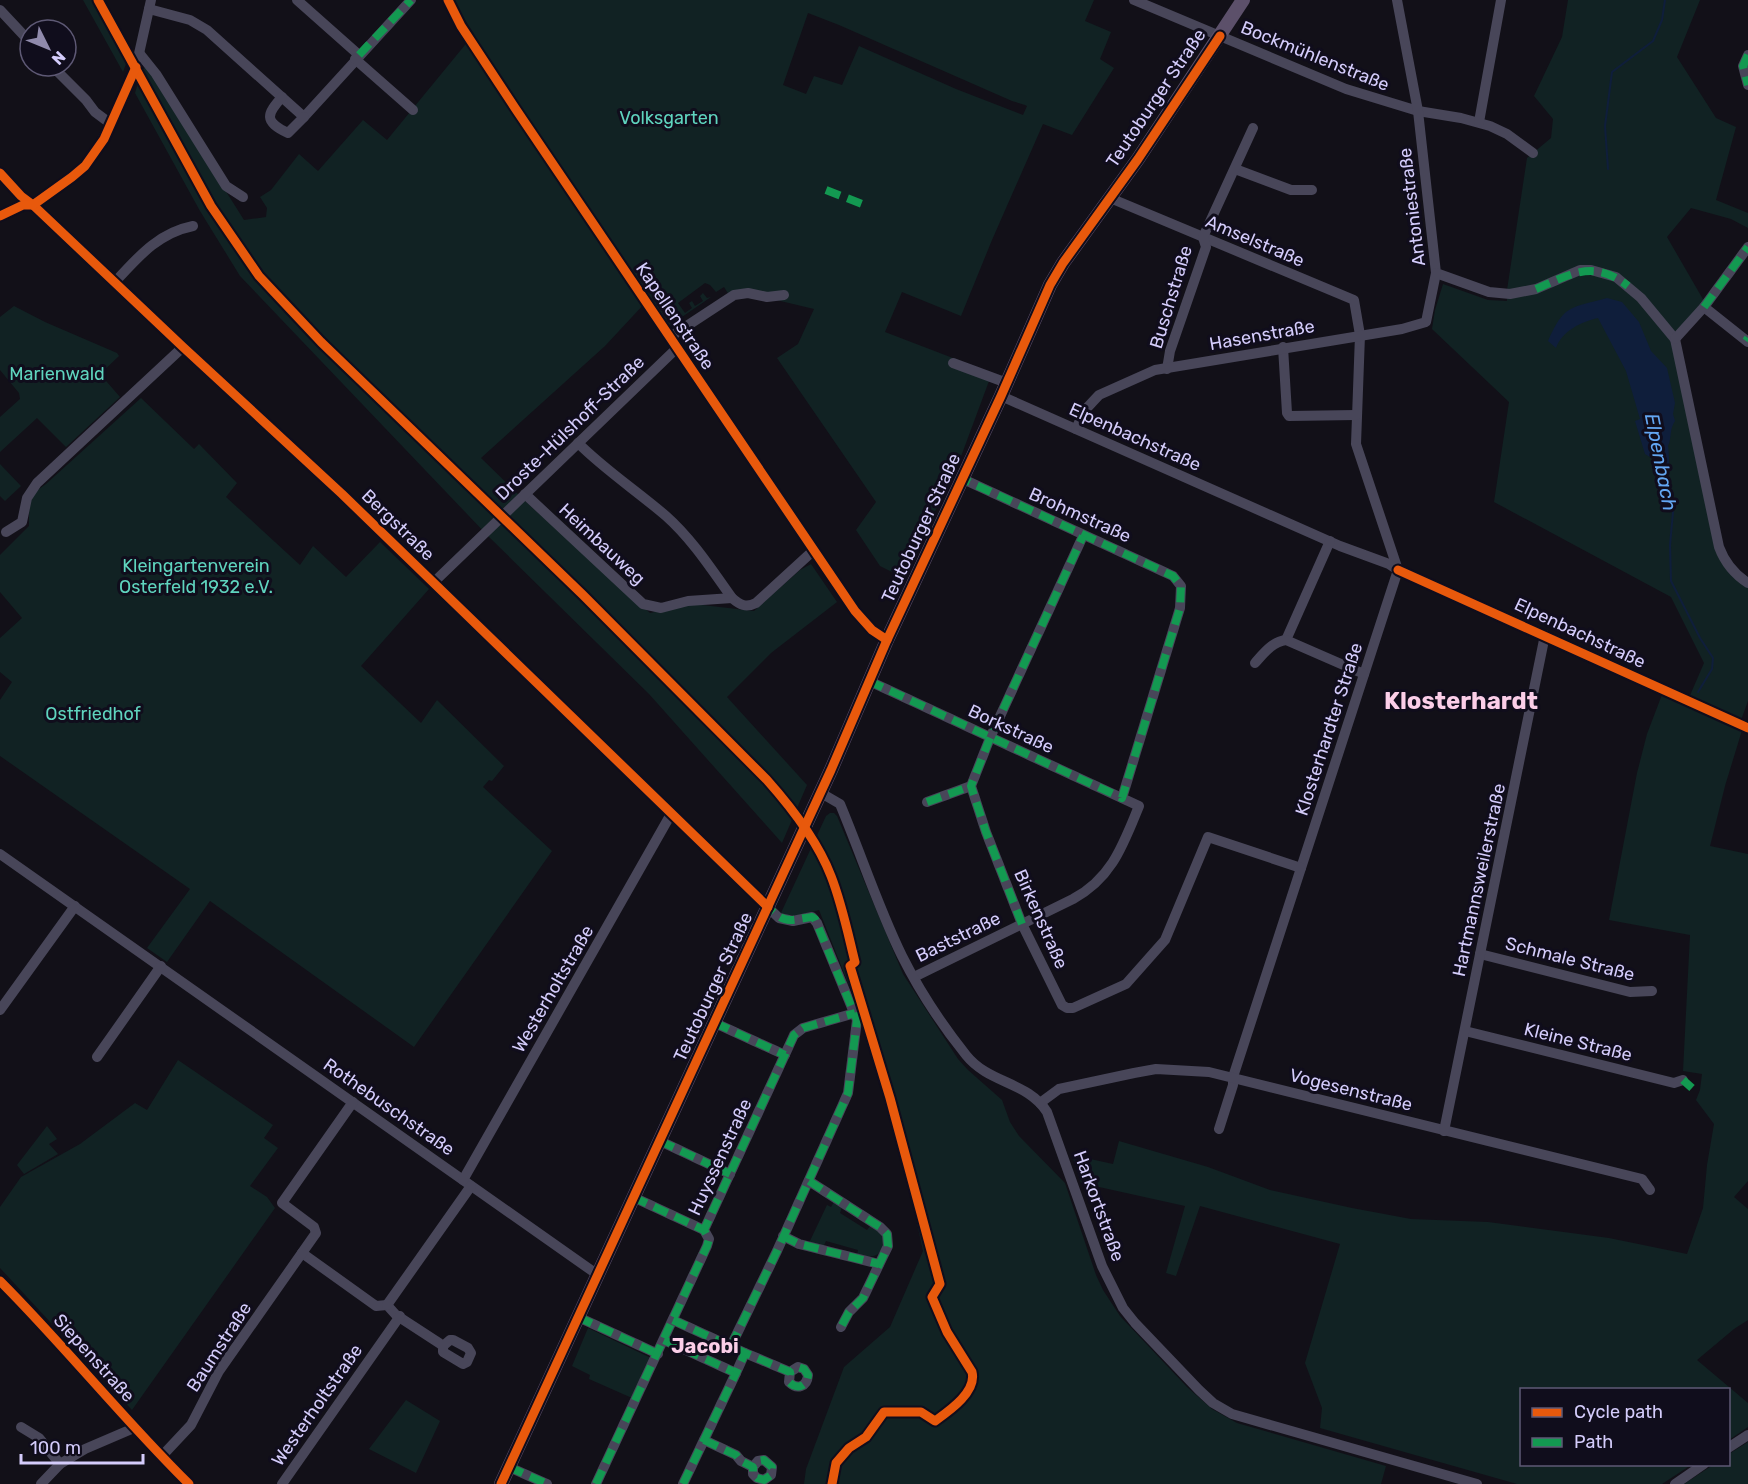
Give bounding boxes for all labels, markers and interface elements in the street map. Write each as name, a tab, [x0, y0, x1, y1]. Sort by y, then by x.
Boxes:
street label: Bockmühlenstraße	[1238, 16, 1392, 96]
north arrow	[18, 18, 78, 78]
street label: Teutoburger Straße	[1101, 25, 1211, 171]
text: N	[48, 47, 69, 69]
park label: Volksgarten	[619, 107, 719, 129]
street label: Antoniestraße	[1394, 147, 1430, 267]
street label: Amselstraße	[1202, 210, 1308, 272]
street label: Buschstraße	[1145, 243, 1197, 351]
street label: Kapellenstraße	[631, 258, 719, 374]
street label: Hasenstraße	[1208, 315, 1316, 355]
street label: Droste-Hülshoff-Straße	[491, 351, 649, 505]
park label: Marienwald	[9, 363, 105, 385]
street label: Elpenbachstraße	[1066, 398, 1204, 476]
water label: Elpenbach	[1640, 411, 1682, 513]
street label: Teutoburger Straße	[877, 450, 965, 606]
street label: Brohmstraße	[1026, 483, 1134, 547]
street label: Bergstraße	[357, 485, 439, 565]
street label: Heimbauweg	[554, 499, 650, 589]
park label: Kleingartenverein Osterfeld 1932 e.V.	[119, 555, 273, 598]
street label: Elpenbachstraße	[1511, 593, 1649, 673]
street label: Klosterhardter Straße	[1291, 640, 1367, 818]
district label: Klosterhardt	[1384, 687, 1538, 715]
street label: Borkstraße	[965, 700, 1057, 758]
park label: Ostfriedhof	[45, 703, 141, 725]
street label: Hartmannsweilerstraße	[1448, 781, 1510, 979]
street label: Birkenstraße	[1009, 866, 1073, 972]
street label: Baststraße	[912, 907, 1004, 967]
street label: Teutoburger Straße	[669, 909, 757, 1065]
street label: Westerholtstraße	[508, 921, 598, 1057]
street label: Schmale Straße	[1503, 932, 1637, 986]
street label: Kleine Straße	[1522, 1018, 1634, 1066]
street label: Rothebuschstraße	[319, 1053, 459, 1161]
street label: Vogesenstraße	[1287, 1064, 1415, 1116]
street label: Huyssenstraße	[683, 1095, 757, 1219]
street label: Harkortstraße	[1069, 1148, 1129, 1264]
street label: Baumstraße	[182, 1298, 256, 1396]
street label: Siepenstraße	[49, 1309, 139, 1407]
district label: Jacobi	[671, 1334, 739, 1358]
street label: Westerholtstraße	[267, 1340, 367, 1470]
legend	[1520, 1388, 1730, 1466]
text: Cycle path	[1574, 1401, 1663, 1423]
scale bar	[21, 1427, 142, 1465]
text: Path	[1574, 1431, 1613, 1453]
text: 100 m	[30, 1437, 81, 1459]

